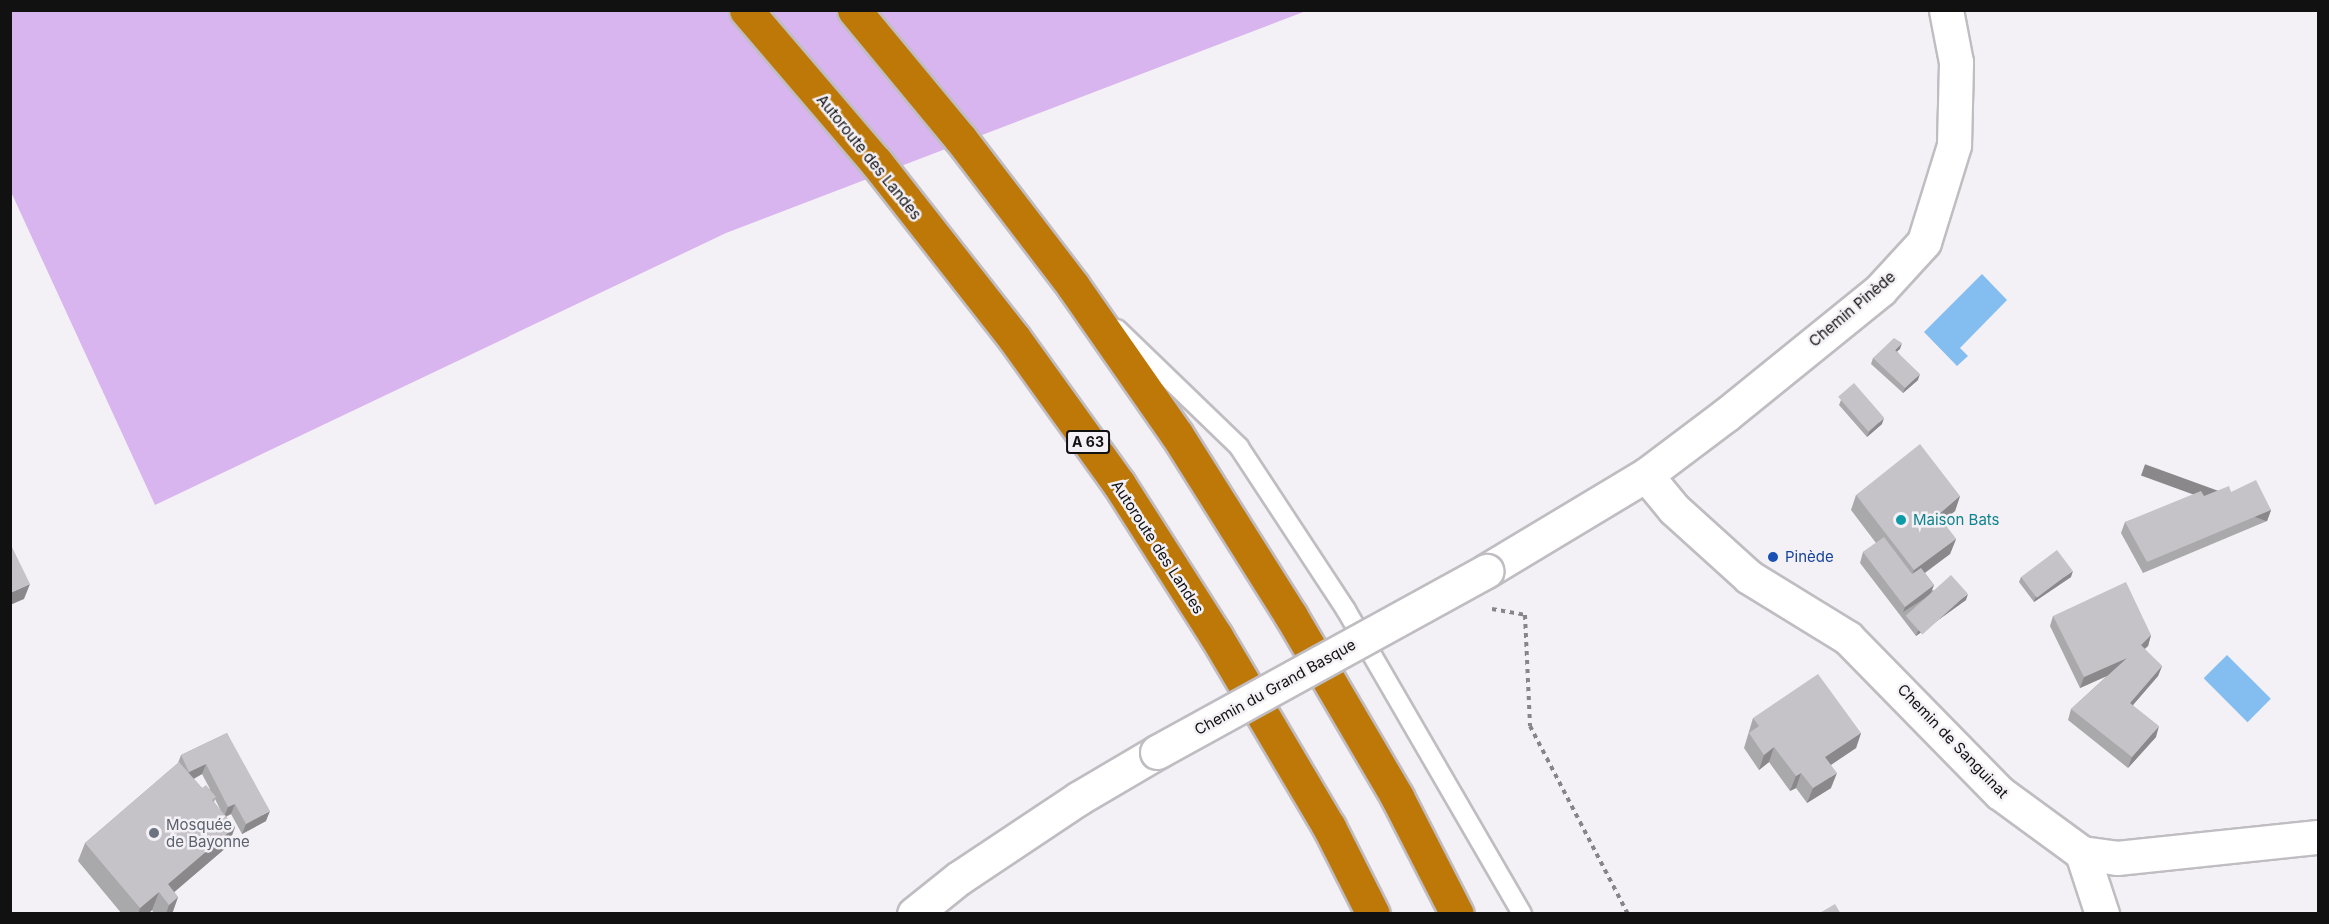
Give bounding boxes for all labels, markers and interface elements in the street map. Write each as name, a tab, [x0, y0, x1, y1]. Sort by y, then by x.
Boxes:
street label: Autoroute des Landes	[813, 91, 925, 223]
street label: Chemin Pinède	[1805, 268, 1899, 350]
road number: A 63	[1066, 431, 1110, 453]
street label: Autoroute des Landes	[1108, 477, 1208, 617]
place label: Maison Bats	[1913, 511, 2000, 529]
marker: Maison Bats	[1894, 513, 1908, 527]
place label: Pinède	[1785, 548, 1834, 566]
marker: Pinède	[1766, 550, 1780, 564]
street label: Chemin du Grand Basque	[1191, 635, 1359, 739]
street label: Chemin de Sanguinat	[1894, 680, 2012, 802]
place label: Mosquée de Bayonne	[166, 815, 250, 850]
marker: Mosquée de Bayonne	[147, 826, 161, 840]

